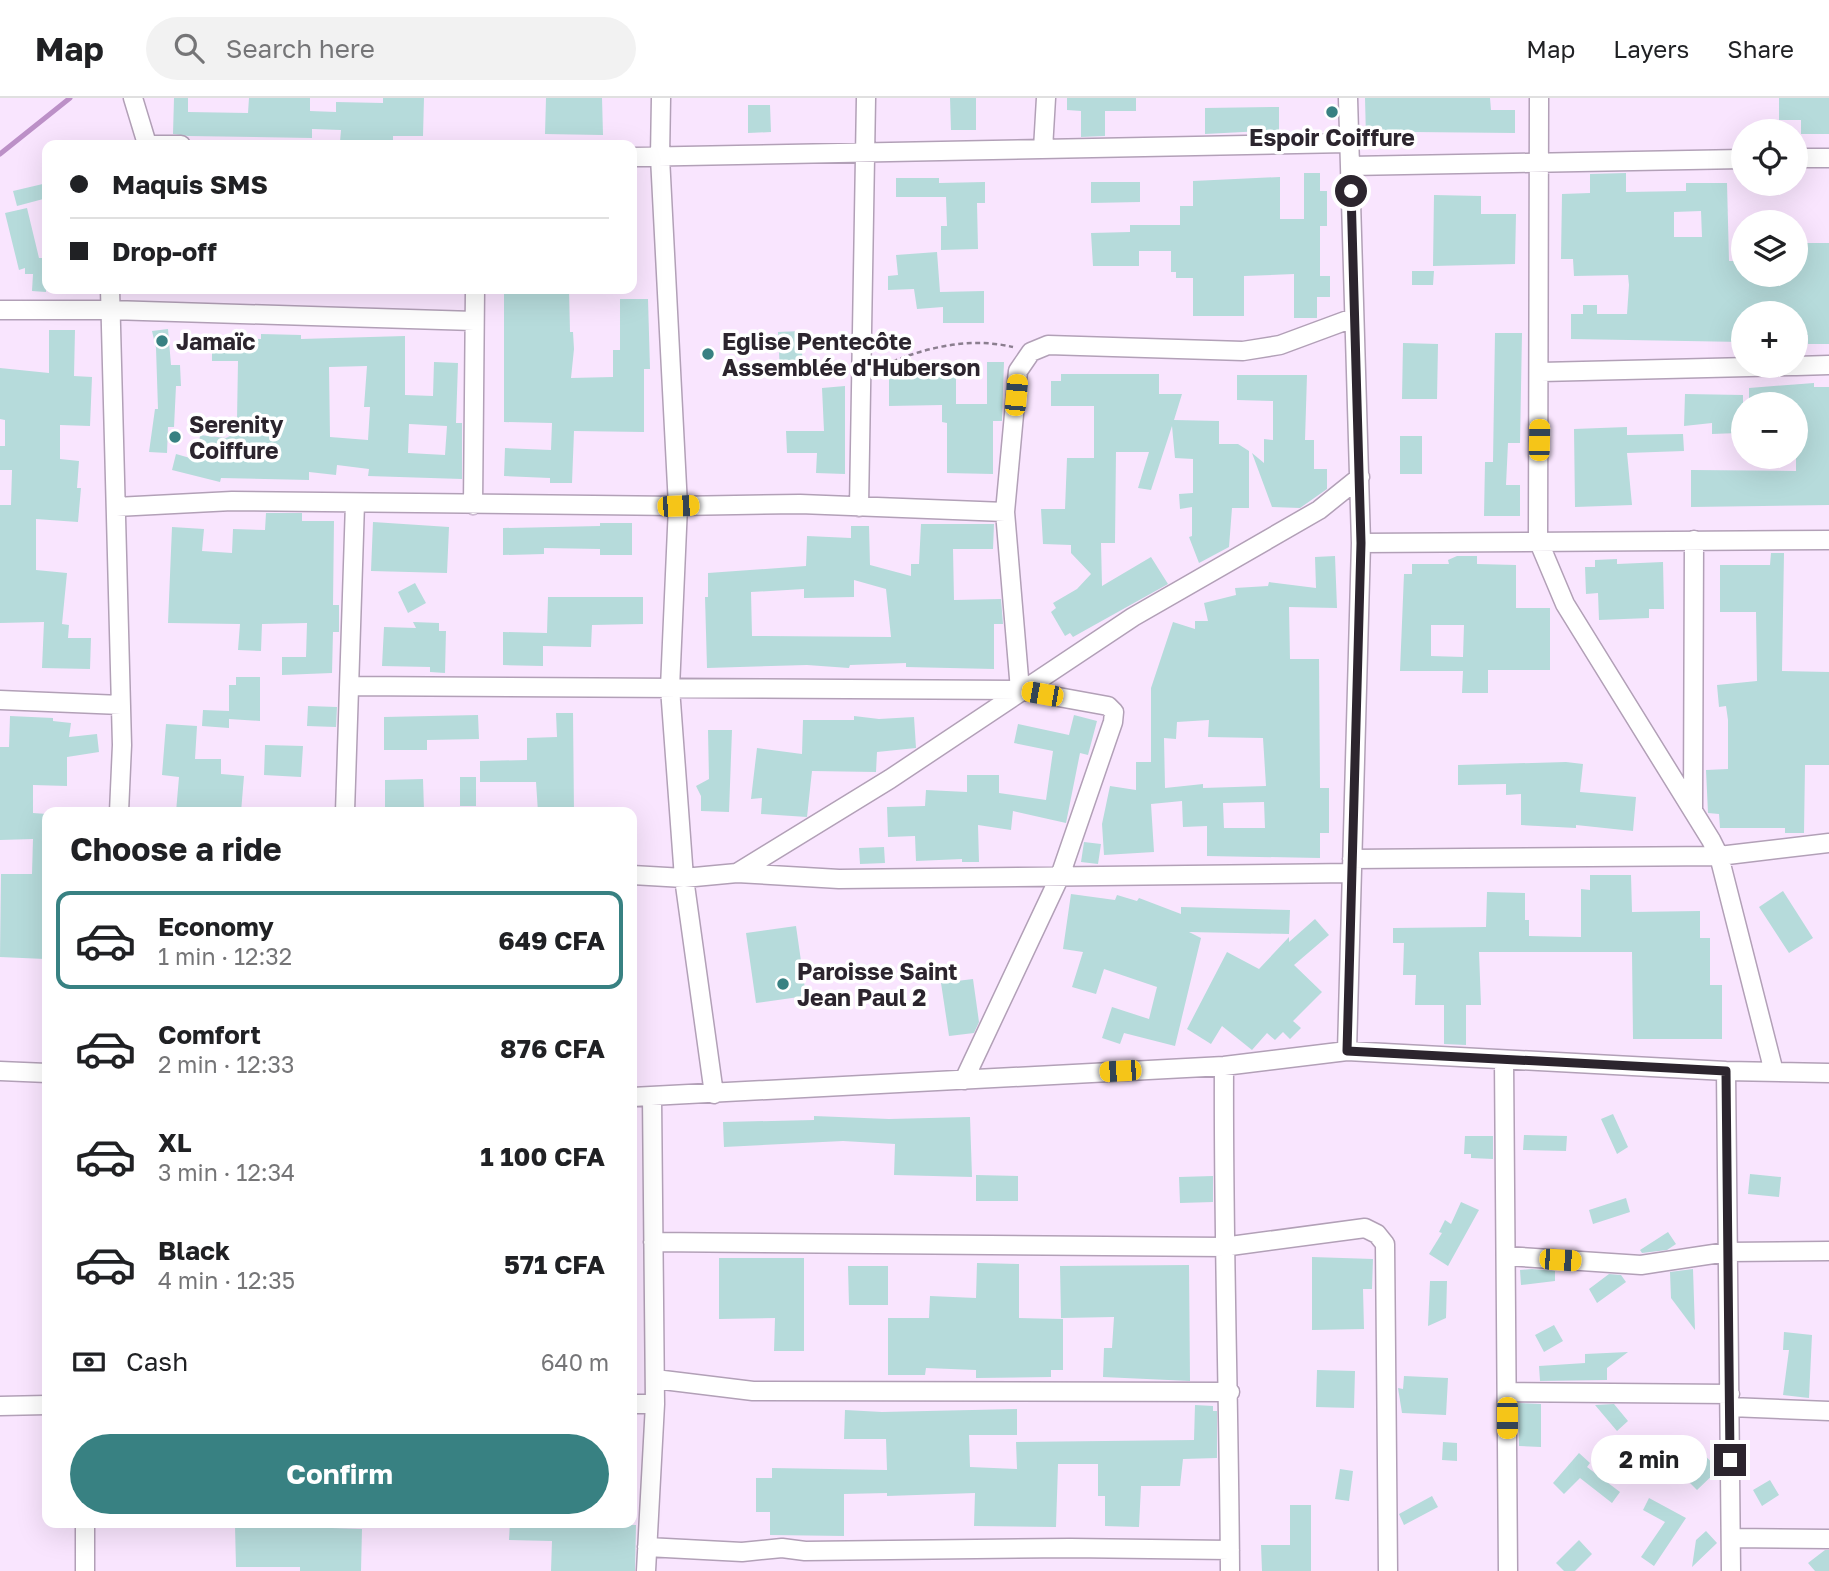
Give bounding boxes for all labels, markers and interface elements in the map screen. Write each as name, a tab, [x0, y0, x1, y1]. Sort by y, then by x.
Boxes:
search box	[146, 17, 636, 80]
text: Map	[35, 29, 104, 68]
icon: search	[170, 29, 208, 67]
text: Search here	[226, 33, 375, 64]
text: Map	[1526, 34, 1575, 63]
text: Layers	[1613, 34, 1689, 63]
text: Share	[1727, 34, 1794, 63]
marker: Espoir Coiffure	[1324, 104, 1340, 120]
map controls	[1731, 119, 1808, 469]
button: locate	[1731, 119, 1808, 196]
place label: Espoir Coiffure	[1249, 123, 1415, 151]
text: Maquis SMS	[112, 169, 268, 200]
route start	[1335, 175, 1367, 207]
button: layers	[1731, 210, 1808, 287]
text: Drop-off	[112, 236, 217, 267]
button: +	[1731, 301, 1808, 378]
place label: Jamaïc	[176, 327, 255, 355]
place label: Eglise Pentecôte Assemblée d'Huberson	[722, 327, 980, 381]
marker: Jamaïc	[154, 333, 170, 349]
marker: Eglise Pentecôte Assemblée d'Huberson	[700, 346, 716, 362]
car	[1004, 373, 1029, 417]
button: −	[1731, 392, 1808, 469]
place label: Serenity Coiffure	[189, 410, 284, 464]
car	[1529, 419, 1550, 461]
marker: Serenity Coiffure	[167, 429, 183, 445]
car	[657, 495, 700, 517]
car	[1020, 680, 1065, 708]
text: Choose a ride	[70, 830, 282, 868]
icon: car	[74, 909, 137, 972]
text: Economy	[158, 911, 274, 942]
text: 649 CFA	[498, 925, 605, 956]
text: 1 min · 12:32	[158, 942, 292, 970]
place label: Paroisse Saint Jean Paul 2	[797, 957, 957, 1011]
marker: Paroisse Saint Jean Paul 2	[775, 976, 791, 992]
icon: car	[74, 1017, 137, 1080]
text: Comfort	[158, 1019, 261, 1050]
text: 876 CFA	[500, 1033, 605, 1064]
text: 2 min · 12:33	[158, 1050, 294, 1078]
car	[1099, 1059, 1142, 1083]
icon: car	[74, 1125, 137, 1188]
text: XL	[158, 1127, 192, 1158]
text: 1 100 CFA	[480, 1141, 605, 1172]
text: 3 min · 12:34	[158, 1158, 295, 1186]
icon: car	[74, 1233, 137, 1296]
text: Black	[158, 1235, 230, 1266]
car	[1539, 1248, 1582, 1272]
text: 571 CFA	[504, 1249, 605, 1280]
text: 4 min · 12:35	[158, 1266, 295, 1294]
icon: cash	[70, 1343, 108, 1381]
text: Cash	[126, 1346, 188, 1377]
text: 640 m	[541, 1348, 609, 1376]
car	[1497, 1397, 1518, 1439]
button: Confirm	[70, 1434, 609, 1514]
callout: 2 min	[1590, 1436, 1706, 1484]
route end	[1714, 1444, 1746, 1476]
text: 2 min	[1619, 1445, 1679, 1473]

